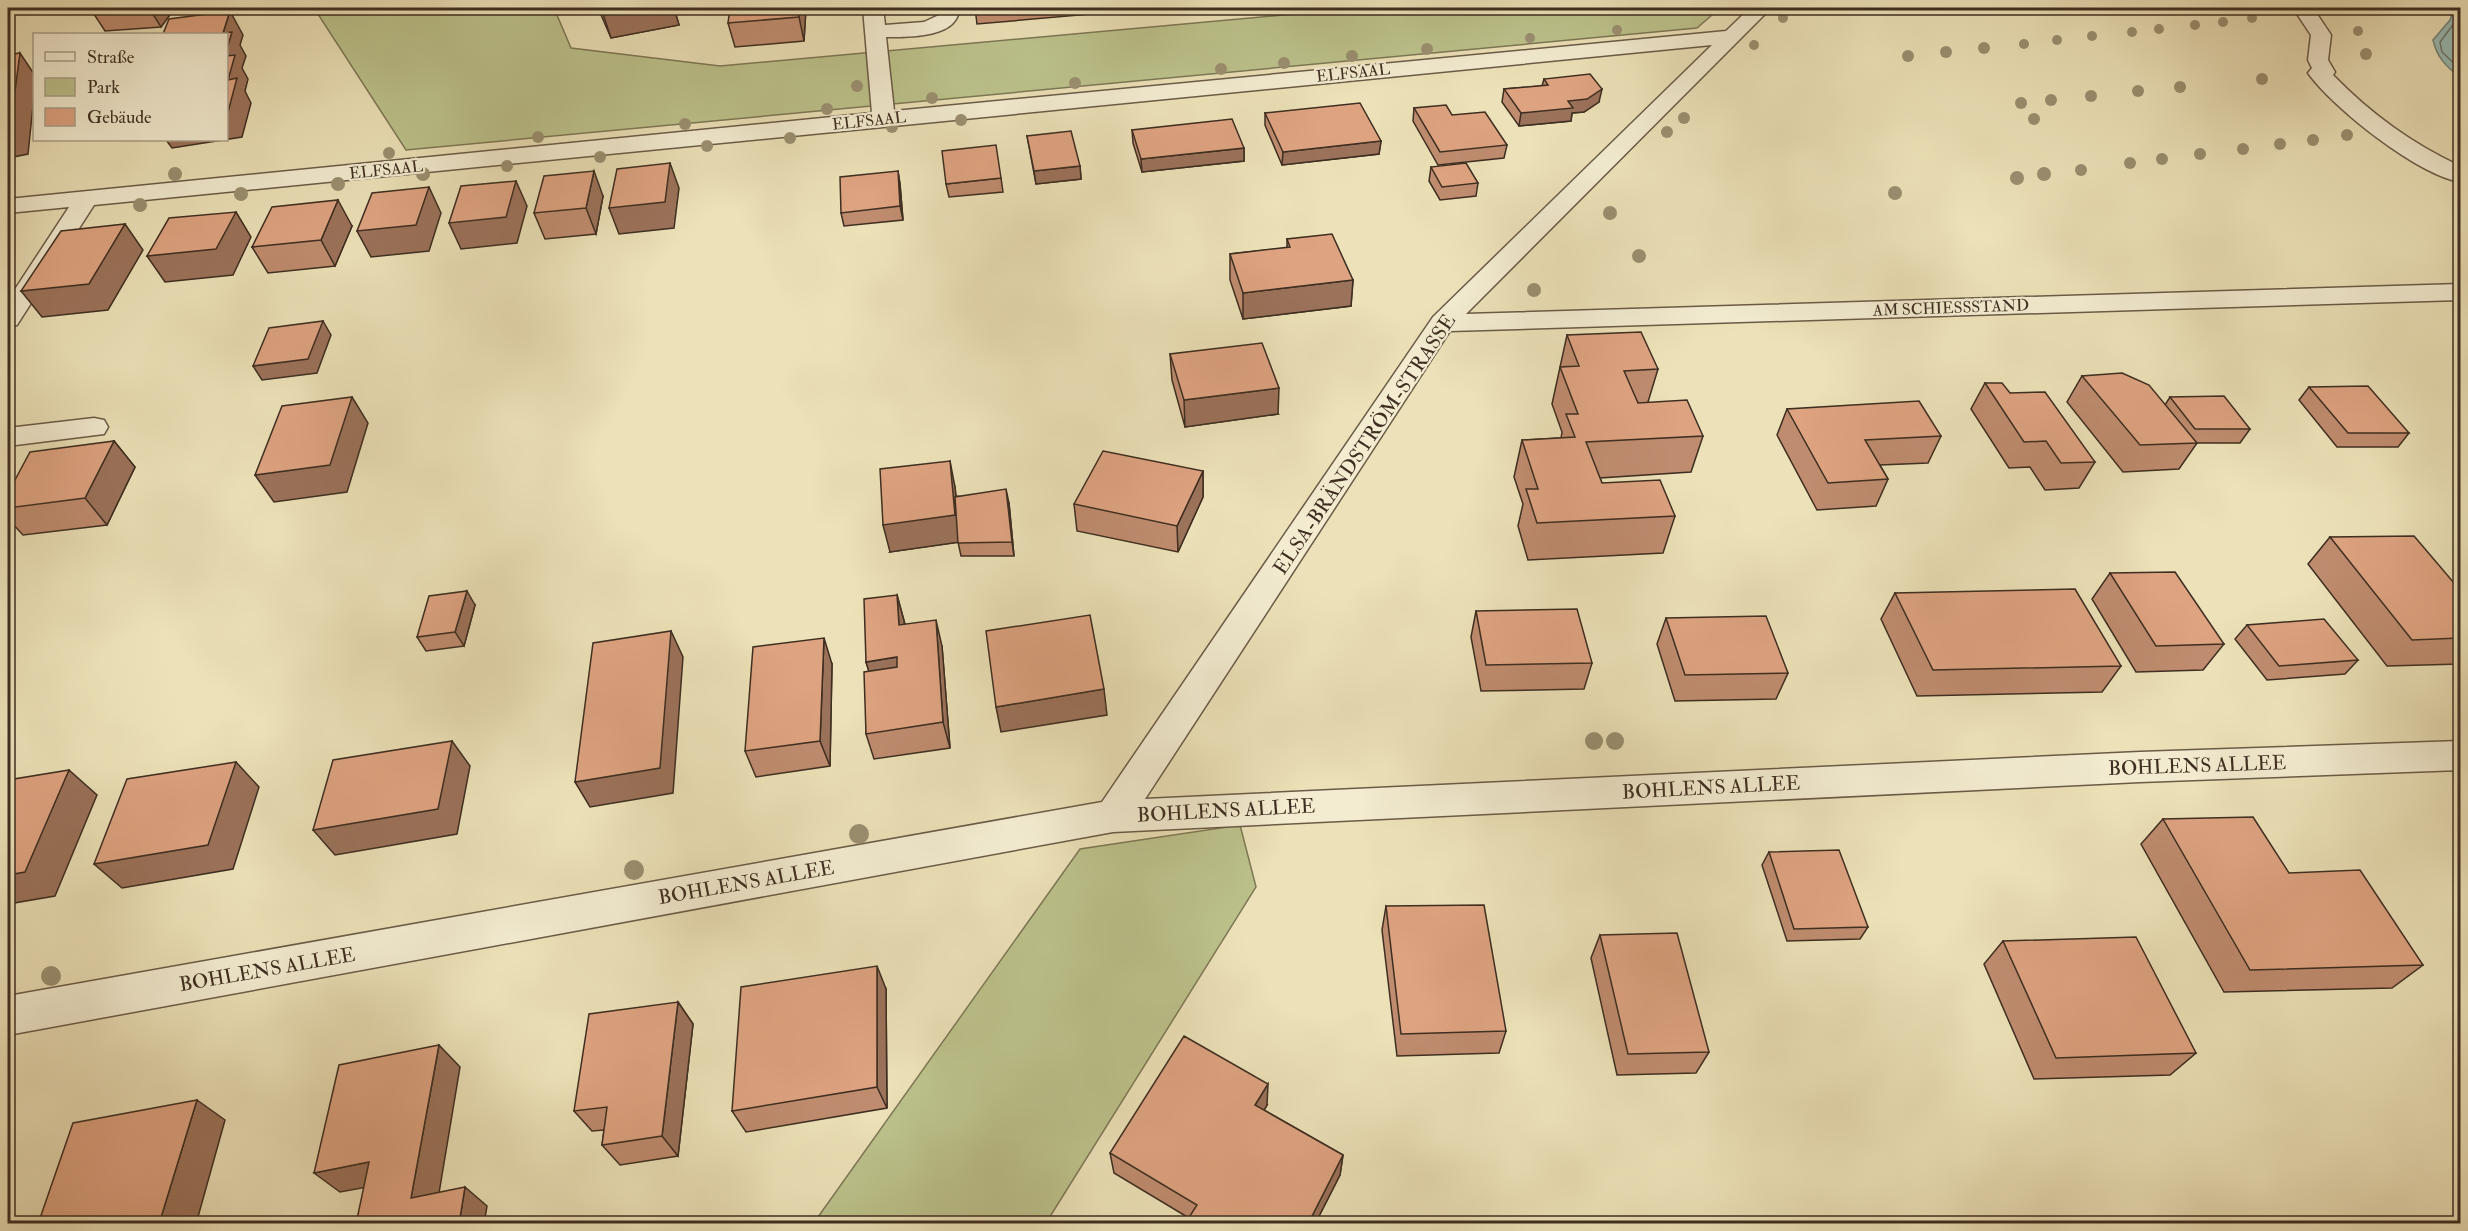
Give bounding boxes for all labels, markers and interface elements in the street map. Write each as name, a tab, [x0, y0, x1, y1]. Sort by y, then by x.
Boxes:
legend	[33, 33, 228, 141]
text: Straße	[87, 46, 135, 69]
street label: ELFSAAL	[1315, 59, 1391, 87]
text: Park	[87, 76, 120, 99]
text: Gebäude	[87, 106, 152, 129]
street label: ELFSAAL	[831, 107, 907, 135]
street label: ELFSAAL	[348, 156, 424, 184]
street label: AM SCHIESSSTAND	[1872, 295, 2030, 321]
street label: ELSA-BRÄNDSTRÖM-STRASSE	[1268, 309, 1461, 579]
street label: BOHLENS ALLEE	[2108, 750, 2287, 781]
street label: BOHLENS ALLEE	[1621, 770, 1801, 805]
street label: BOHLENS ALLEE	[1136, 793, 1316, 828]
street label: BOHLENS ALLEE	[656, 855, 836, 910]
street label: BOHLENS ALLEE	[177, 942, 357, 997]

